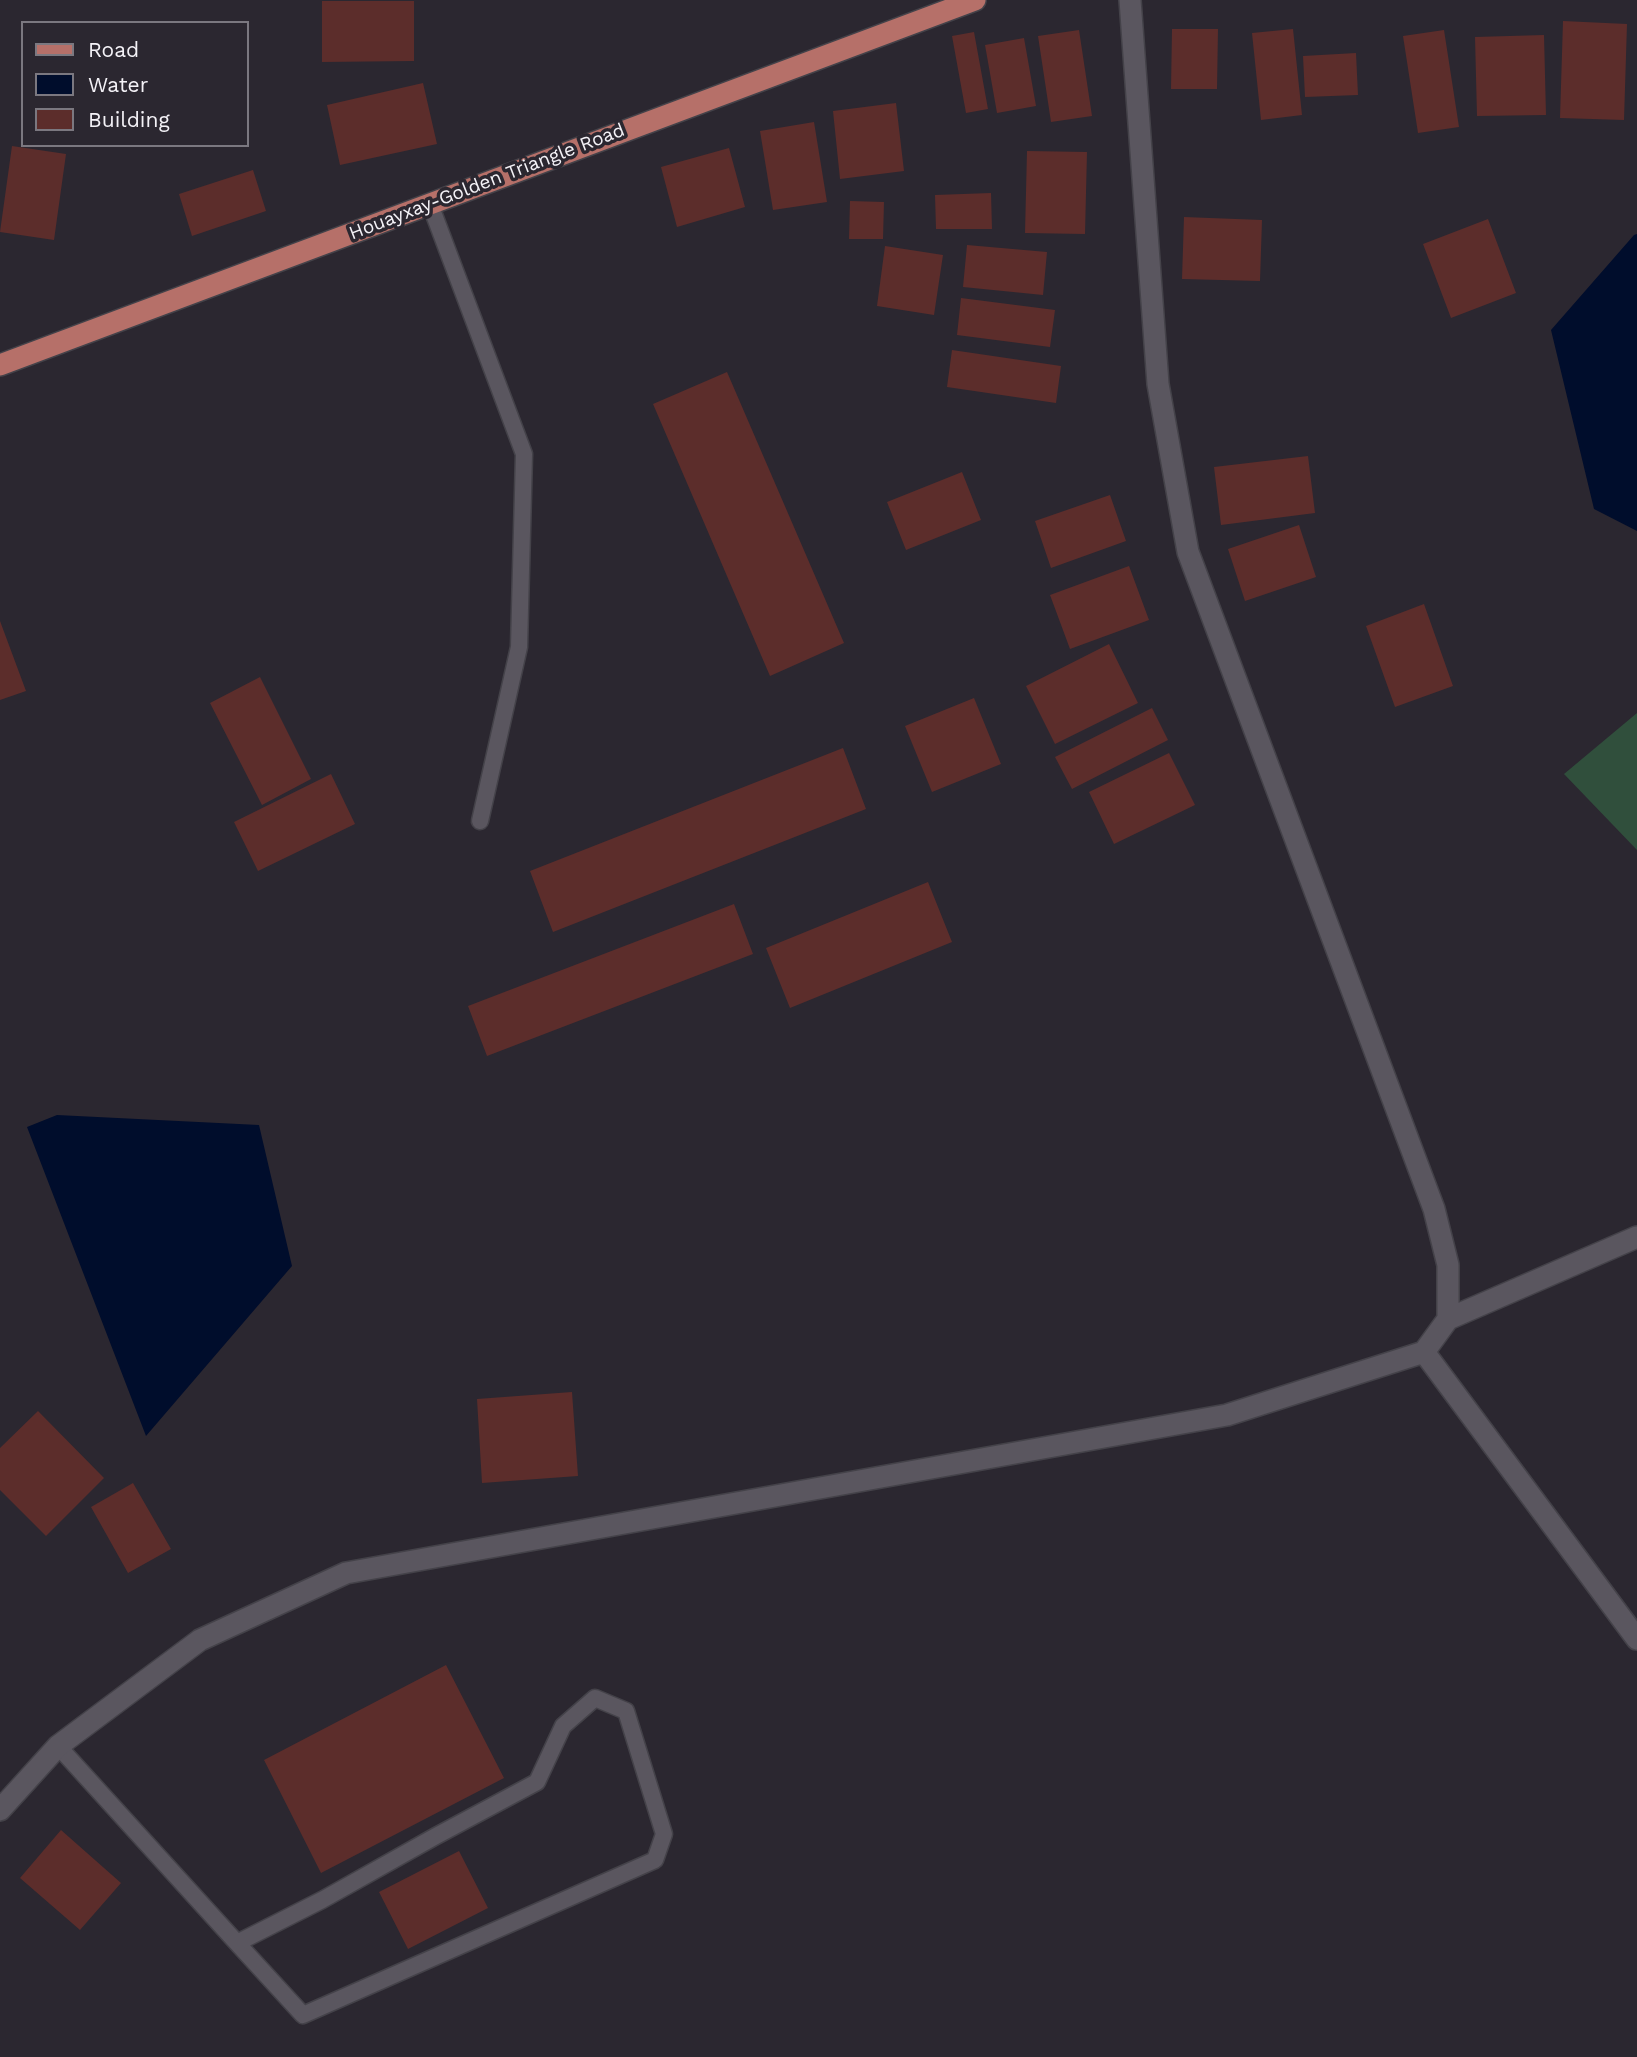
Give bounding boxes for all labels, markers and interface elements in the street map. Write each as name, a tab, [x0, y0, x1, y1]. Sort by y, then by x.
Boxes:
legend	[21, 21, 248, 147]
text: Road	[88, 37, 139, 62]
text: Water	[88, 72, 148, 97]
text: Building	[88, 107, 170, 132]
street label: Houayxay-Golden Triangle Road	[346, 119, 628, 245]

